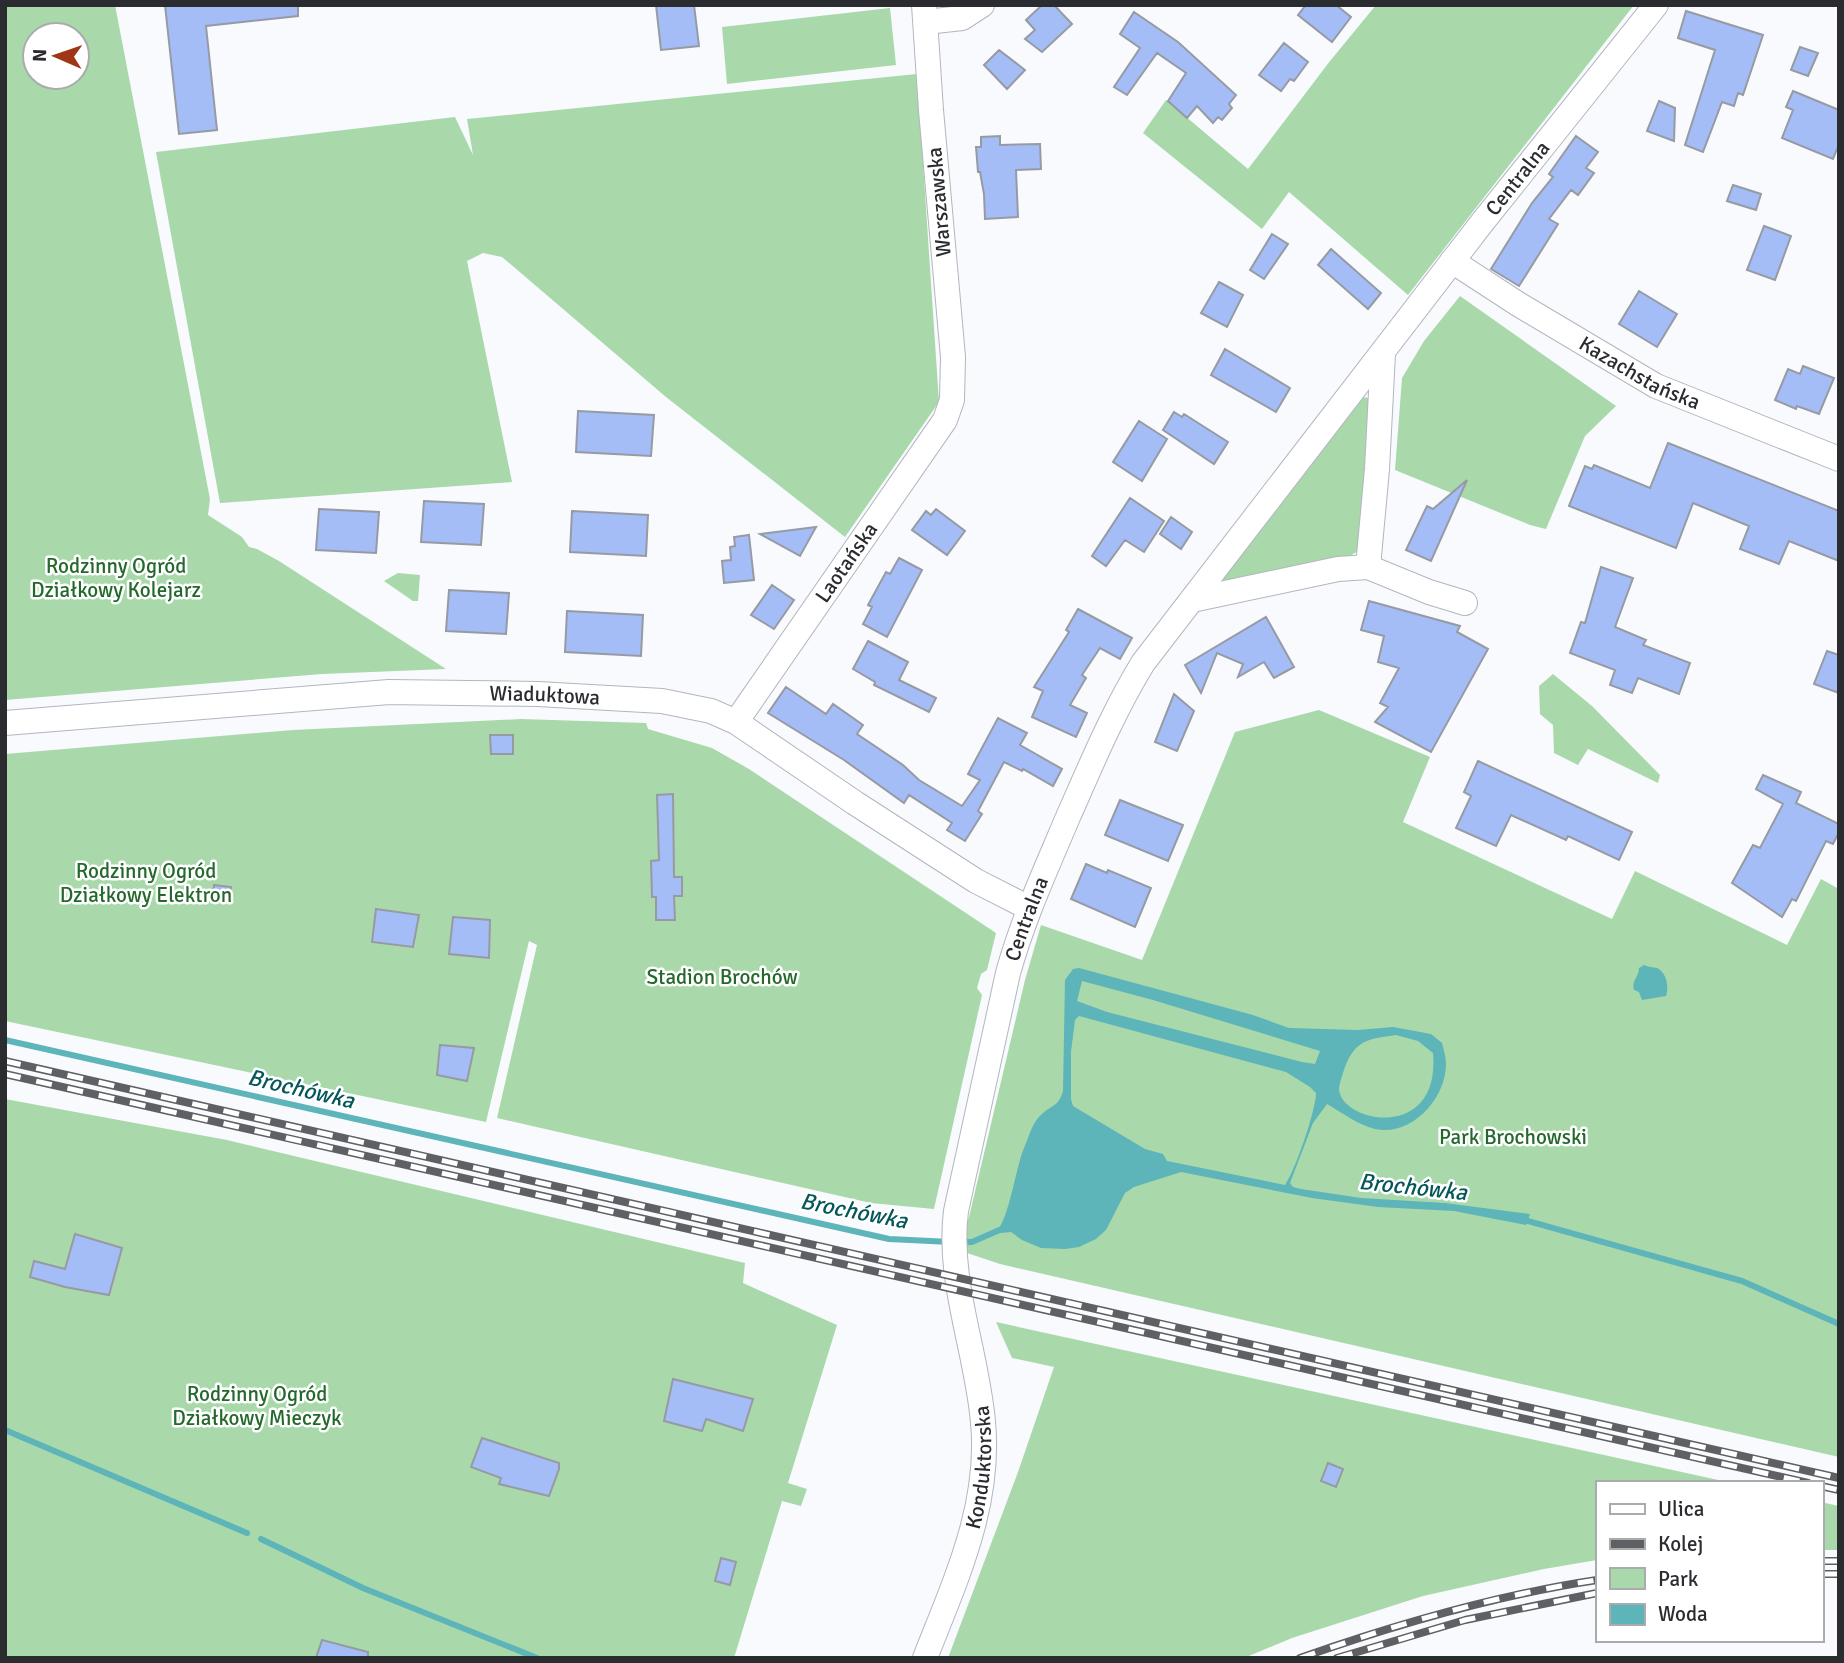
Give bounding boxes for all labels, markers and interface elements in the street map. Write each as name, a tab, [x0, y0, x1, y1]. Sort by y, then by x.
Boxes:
north arrow	[21, 21, 91, 91]
text: N	[28, 48, 52, 62]
street label: Centralna	[1480, 136, 1555, 221]
street label: Warszawska	[921, 146, 957, 258]
street label: Kazachstańska	[1575, 330, 1704, 415]
street label: Laotańska	[810, 517, 883, 608]
park label: Rodzinny Ogród Działkowy Kolejarz	[31, 553, 201, 603]
street label: Wiaduktowa	[489, 680, 601, 710]
park label: Rodzinny Ogród Działkowy Elektron	[60, 858, 232, 908]
street label: Centralna	[999, 873, 1054, 964]
park label: Stadion Brochów	[646, 964, 798, 990]
water label: Brochówka	[245, 1063, 358, 1116]
park label: Park Brochowski	[1439, 1124, 1587, 1150]
water label: Brochówka	[1358, 1167, 1470, 1207]
water label: Brochówka	[798, 1186, 911, 1236]
park label: Rodzinny Ogród Działkowy Mieczyk	[172, 1381, 342, 1431]
street label: Konduktorska	[960, 1404, 997, 1532]
legend	[1596, 1481, 1823, 1642]
text: Ulica	[1658, 1496, 1704, 1522]
text: Kolej	[1658, 1531, 1703, 1557]
text: Park	[1658, 1566, 1699, 1592]
text: Woda	[1658, 1601, 1708, 1627]

